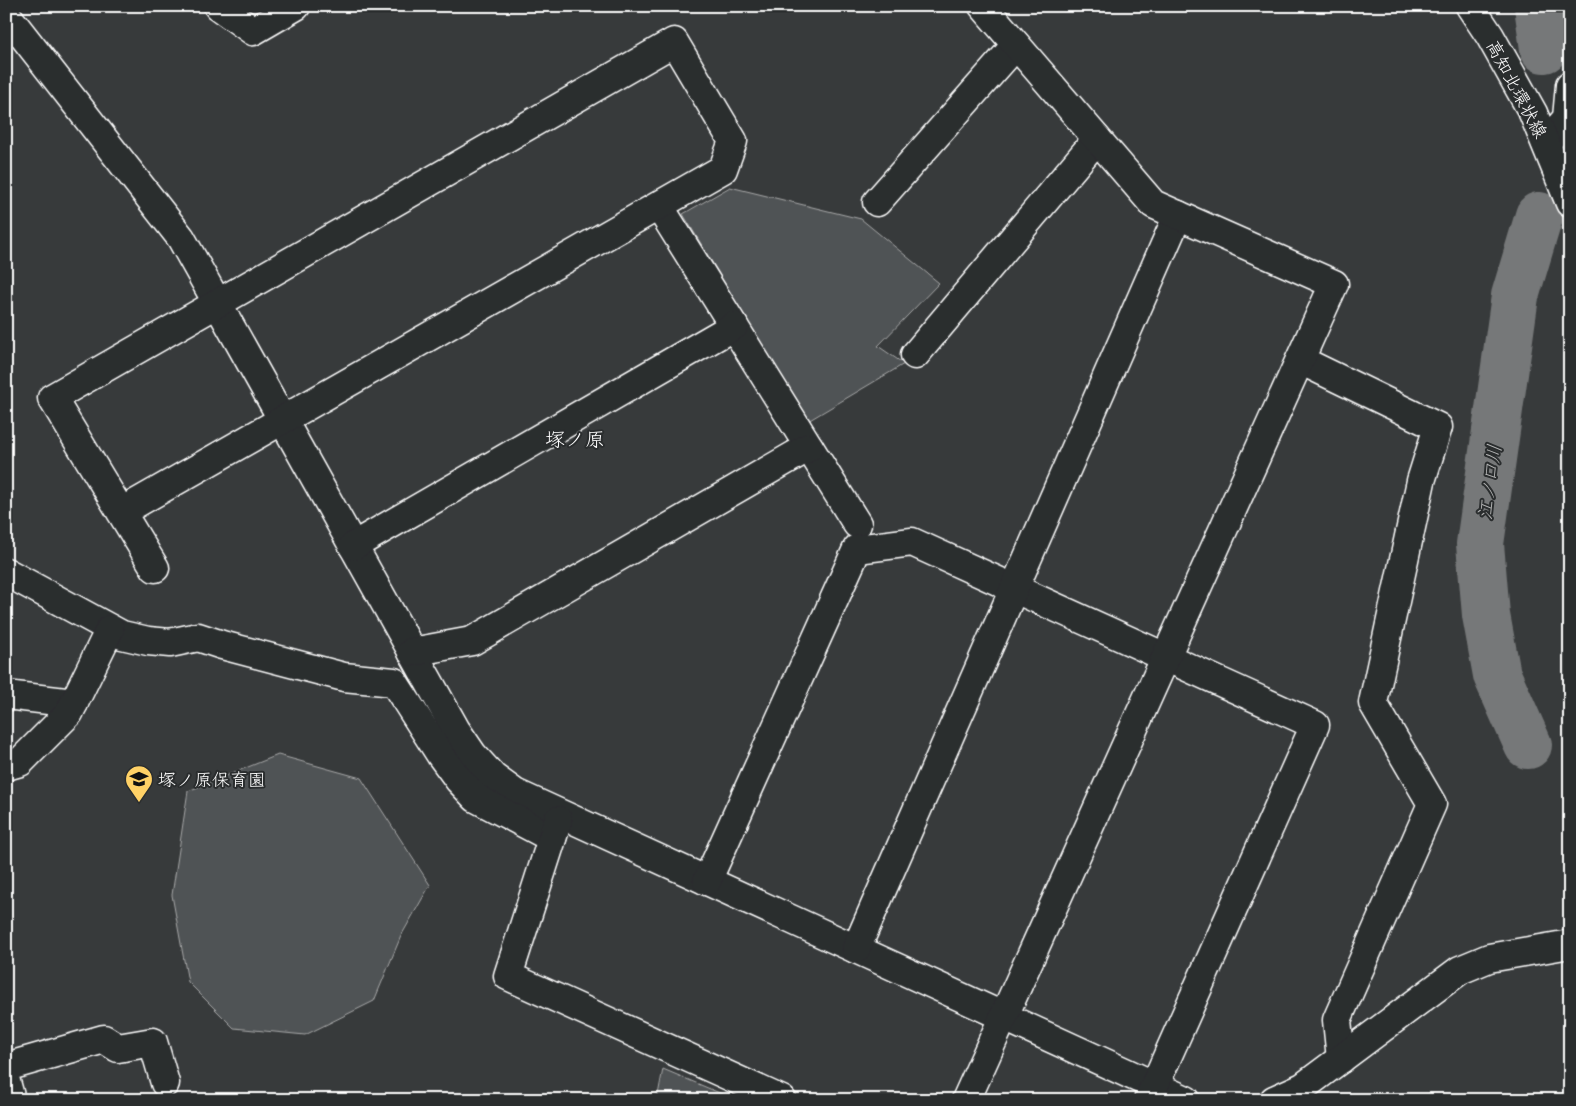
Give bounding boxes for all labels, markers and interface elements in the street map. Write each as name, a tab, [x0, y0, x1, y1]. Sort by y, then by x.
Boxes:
street label: 高知北環状線	[1481, 36, 1553, 142]
district label: 塚ノ原	[545, 426, 605, 451]
water label: 江ノ口川	[1472, 443, 1506, 521]
school or university icon: 塚ノ原保育園	[124, 764, 154, 803]
place label: 塚ノ原保育園	[158, 768, 266, 791]

